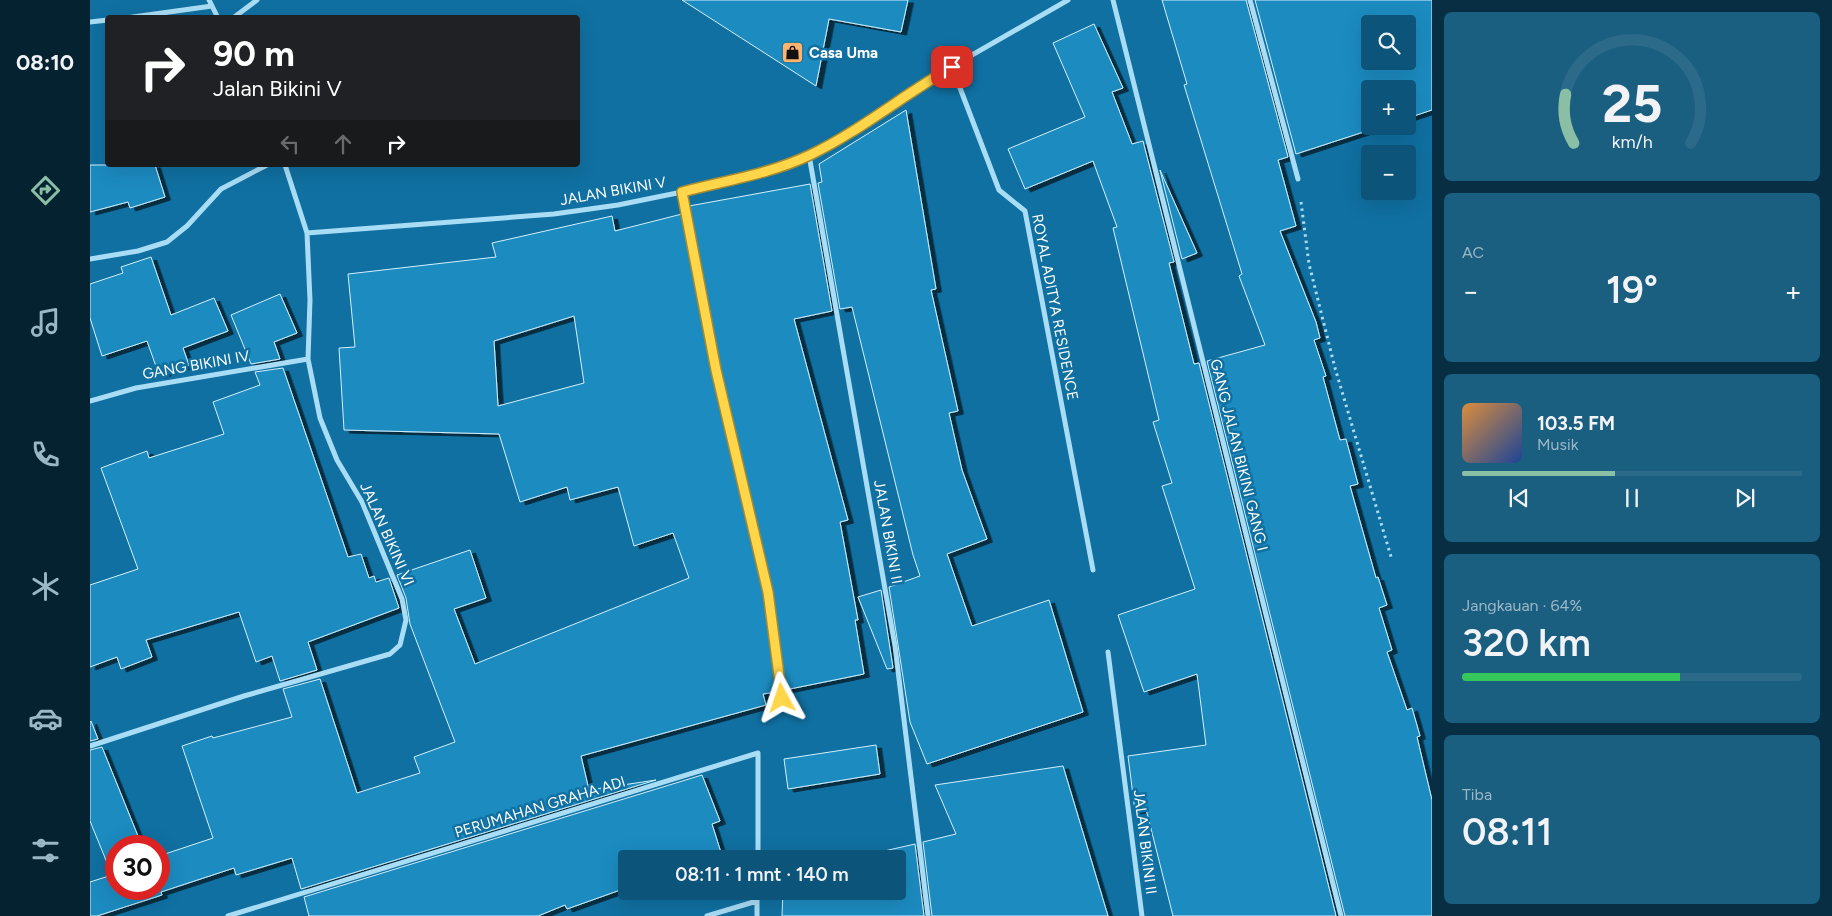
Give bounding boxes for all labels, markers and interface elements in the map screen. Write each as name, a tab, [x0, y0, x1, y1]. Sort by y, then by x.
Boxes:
map controls	[1361, 15, 1416, 200]
button: search	[1361, 15, 1416, 70]
text: 90 m	[213, 33, 295, 75]
icon: right	[130, 35, 195, 100]
shop icon: Casa Uma	[781, 41, 805, 65]
place label: Casa Uma	[809, 44, 878, 62]
pin	[931, 46, 973, 88]
text: 08:10	[16, 49, 74, 76]
icon: arrive	[938, 53, 966, 81]
text: 25	[1602, 73, 1662, 135]
text: Jalan Bikini V	[213, 75, 342, 102]
button: +	[1361, 80, 1416, 135]
icon: left	[276, 130, 304, 158]
icon: ahead	[329, 130, 357, 158]
icon: right	[382, 130, 410, 158]
text: km/h	[1612, 131, 1652, 152]
button: −	[1361, 145, 1416, 200]
icon: directions	[28, 173, 63, 208]
street label: JALAN BIKINI V	[559, 173, 668, 209]
street label: ROYAL ADITYA RESIDENCE	[1028, 212, 1082, 402]
text: AC	[1462, 243, 1484, 262]
text: 19°	[1606, 267, 1658, 313]
text: −	[1462, 274, 1479, 308]
text: +	[1785, 274, 1802, 308]
icon: music	[28, 305, 63, 340]
street label: GANG BIKINI IV	[141, 347, 252, 383]
street label: GANG JALAN BIKINI GANG I	[1206, 357, 1272, 553]
text: 103.5 FM	[1537, 412, 1615, 435]
text: Musik	[1537, 435, 1578, 454]
icon: phone	[28, 437, 63, 472]
street label: JALAN BIKINI VI	[356, 479, 418, 589]
street label: JALAN BIKINI II	[870, 479, 906, 585]
icon: previous	[1505, 484, 1533, 512]
icon: pause	[1618, 484, 1646, 512]
icon: next	[1731, 484, 1759, 512]
icon: climate	[28, 569, 63, 604]
text: Jangkauan · 64%	[1462, 596, 1582, 615]
text: 320 km	[1462, 620, 1591, 666]
position arrow	[755, 671, 807, 723]
icon: car	[28, 701, 63, 736]
street label: PERUMAHAN GRAHA ADI	[452, 772, 628, 842]
text: Tiba	[1462, 785, 1492, 804]
street label: JALAN BIKINI II	[1130, 789, 1160, 895]
text: 08:11	[1462, 809, 1552, 855]
icon: filters	[28, 833, 63, 868]
speed limit sign: 30	[105, 835, 170, 900]
text: 08:11 · 1 mnt · 140 m	[675, 863, 849, 886]

